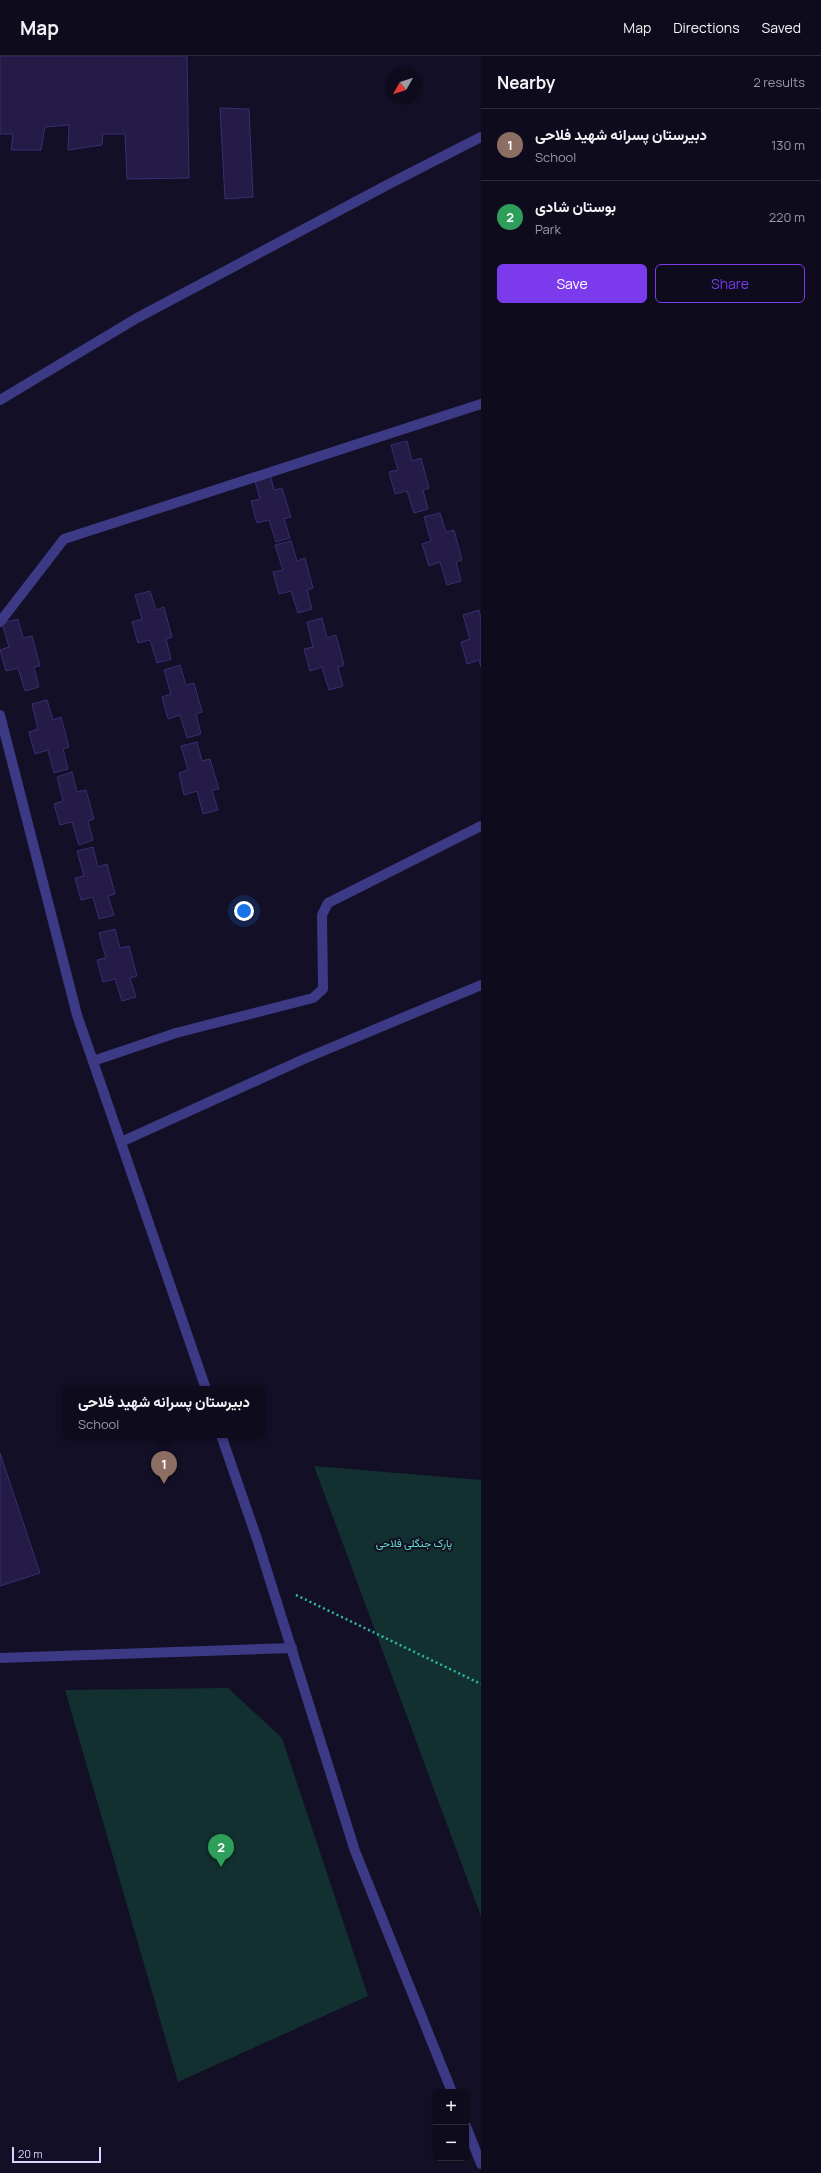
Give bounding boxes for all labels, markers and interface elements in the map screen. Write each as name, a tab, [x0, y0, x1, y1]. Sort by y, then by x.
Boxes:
text: Map	[20, 15, 59, 41]
text: Map	[623, 18, 651, 37]
text: Directions	[673, 18, 740, 37]
text: Saved	[762, 18, 801, 37]
north arrow	[385, 68, 421, 104]
text: Nearby	[497, 71, 555, 94]
text: 2 results	[753, 73, 805, 91]
text: دبیرستان پسرانه شهید فلاحی	[535, 124, 707, 145]
text: 1	[507, 136, 513, 154]
text: 130 m	[771, 136, 805, 154]
text: School	[535, 148, 576, 166]
text: بوستان شادی	[535, 196, 616, 217]
text: 2	[506, 208, 514, 226]
text: 220 m	[769, 208, 805, 226]
text: Park	[535, 220, 561, 238]
button: Save	[497, 264, 647, 303]
button: Share	[655, 264, 805, 303]
your location	[234, 901, 254, 921]
popup	[63, 1386, 265, 1438]
text: دبیرستان پسرانه شهید فلاحی	[78, 1391, 250, 1412]
text: School	[78, 1415, 119, 1433]
pin: 1	[151, 1451, 177, 1484]
park label: پارک جنگلی فلاحی	[376, 1535, 452, 1551]
pin: 2	[208, 1834, 234, 1867]
map controls	[433, 2089, 469, 2161]
button: +	[433, 2089, 469, 2125]
button: −	[433, 2125, 469, 2161]
scale bar	[12, 2145, 101, 2164]
text: 20 m	[18, 2146, 43, 2161]

